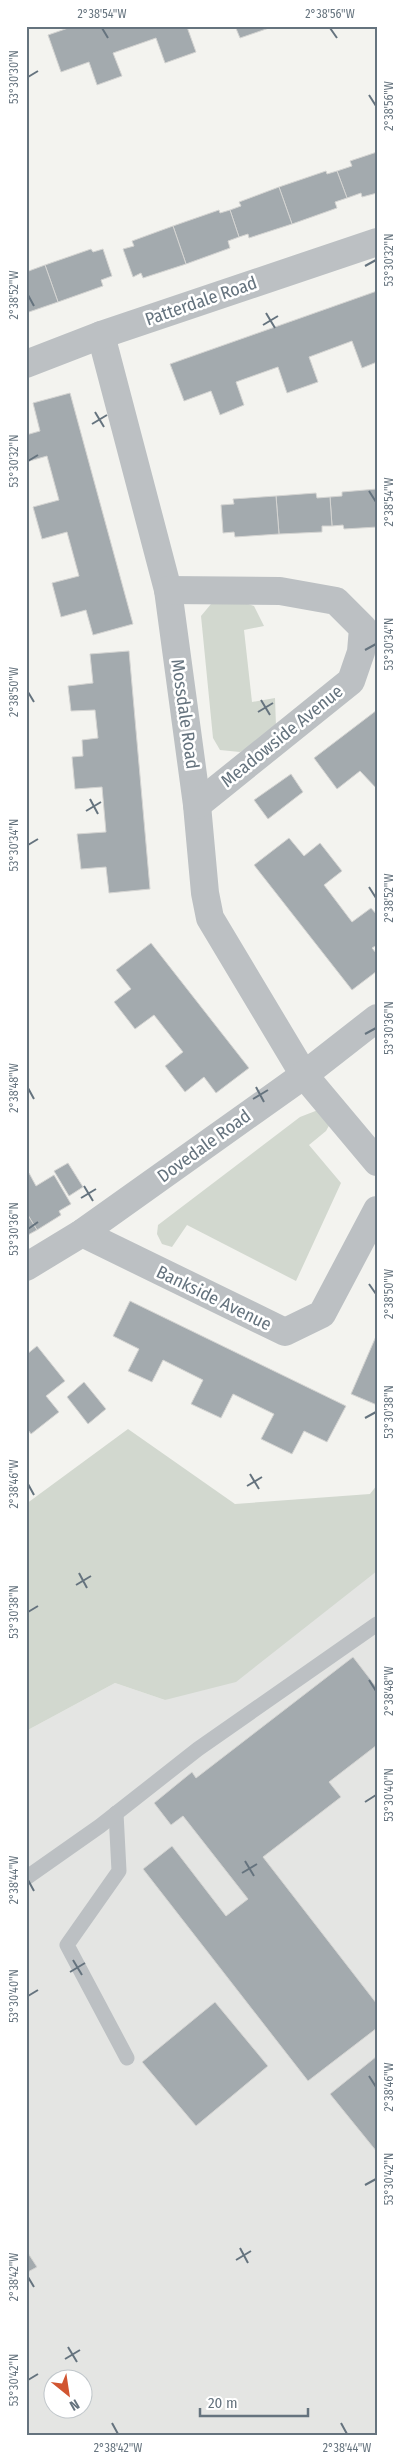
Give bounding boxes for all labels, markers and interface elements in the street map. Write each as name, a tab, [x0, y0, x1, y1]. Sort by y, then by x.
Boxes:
text: 2°38'54"W	[78, 7, 126, 21]
text: 2°38'56"W	[305, 7, 355, 21]
text: 53°30'30"N	[7, 50, 21, 104]
text: 2°38'56"W	[382, 81, 396, 131]
text: 53°30'32"N	[382, 234, 396, 286]
text: 2°38'52"W	[7, 271, 21, 319]
street label: Patterdale Road	[142, 272, 260, 330]
text: 53°30'32"N	[7, 435, 21, 487]
text: 2°38'54"W	[382, 478, 396, 526]
text: 53°30'34"N	[382, 618, 396, 670]
street label: Mossdale Road	[166, 658, 204, 770]
text: 2°38'50"W	[7, 667, 21, 717]
street label: Meadowside Avenue	[217, 680, 347, 792]
text: 53°30'34"N	[7, 819, 21, 871]
text: 2°38'52"W	[382, 874, 396, 922]
text: 53°30'36"N	[382, 1001, 396, 1055]
text: 2°38'48"W	[7, 1063, 21, 1113]
street label: Dovedale Road	[153, 1105, 255, 1187]
text: 53°30'36"N	[7, 1202, 21, 1256]
street label: Bankside Avenue	[153, 1261, 275, 1335]
text: 2°38'50"W	[382, 1269, 396, 1319]
text: 53°30'38"N	[382, 1385, 396, 1439]
text: 2°38'46"W	[7, 1459, 21, 1509]
text: 53°30'38"N	[7, 1585, 21, 1639]
text: 2°38'48"W	[382, 1666, 396, 1716]
text: 53°30'40"N	[382, 1768, 396, 1822]
text: 2°38'44"W	[7, 1856, 21, 1904]
text: 53°30'40"N	[7, 1969, 21, 2023]
text: 2°38'46"W	[382, 2062, 396, 2112]
text: 53°30'42"N	[382, 2153, 396, 2205]
text: 2°38'42"W	[7, 2253, 21, 2301]
text: 53°30'42"N	[7, 2354, 21, 2406]
north arrow	[42, 2368, 92, 2418]
scale bar	[200, 2386, 308, 2418]
text: 20 m	[208, 2394, 238, 2412]
text: N	[66, 2395, 82, 2414]
text: 2°38'42"W	[94, 2441, 142, 2455]
text: 2°38'44"W	[323, 2441, 371, 2455]

